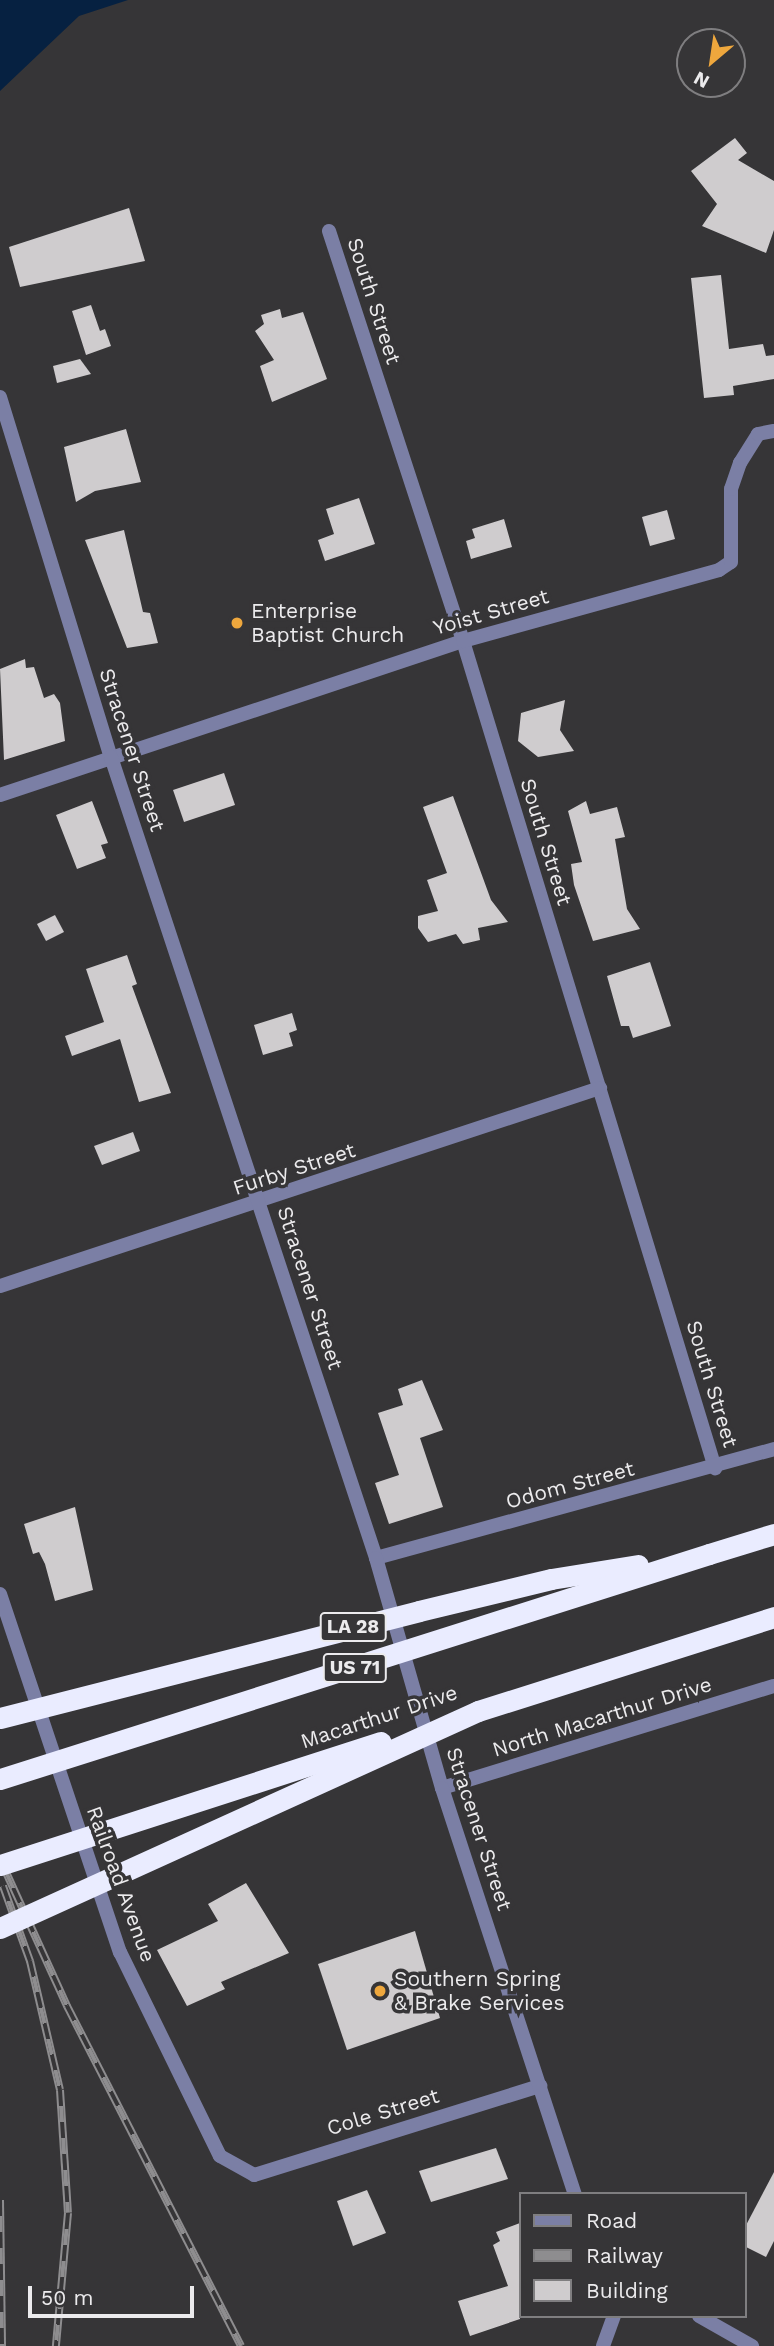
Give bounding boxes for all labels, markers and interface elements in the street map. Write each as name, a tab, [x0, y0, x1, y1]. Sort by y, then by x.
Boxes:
north arrow	[676, 28, 746, 98]
text: N	[690, 67, 713, 94]
street label: South Street	[342, 235, 406, 367]
street label: Yoist Street	[430, 583, 552, 641]
place label: Enterprise Baptist Church	[251, 598, 404, 648]
marker: Enterprise Baptist Church	[229, 615, 245, 631]
street label: Stracener Street	[94, 665, 170, 835]
street label: South Street	[515, 776, 577, 908]
street label: Furby Street	[229, 1137, 359, 1201]
street label: Stracener Street	[272, 1203, 348, 1373]
street label: South Street	[681, 1318, 743, 1450]
street label: Odom Street	[503, 1456, 637, 1514]
road number: LA 28	[318, 1611, 388, 1642]
road number: US 71	[322, 1652, 388, 1684]
street label: North Macarthur Drive	[489, 1672, 715, 1762]
street label: Macarthur Drive	[297, 1680, 461, 1754]
street label: Stracener Street	[441, 1744, 517, 1914]
street label: Railroad Avenue	[81, 1802, 161, 1966]
place label: Southern Spring & Brake Services	[394, 1966, 565, 2016]
marker: Southern Spring & Brake Services	[372, 1983, 388, 1999]
street label: Cole Street	[324, 2083, 442, 2141]
legend	[518, 2192, 746, 2318]
text: Road	[586, 2208, 637, 2233]
text: Railway	[586, 2243, 663, 2268]
scale bar	[32, 2272, 198, 2316]
text: Building	[586, 2278, 668, 2303]
text: 50 m	[41, 2285, 93, 2310]

